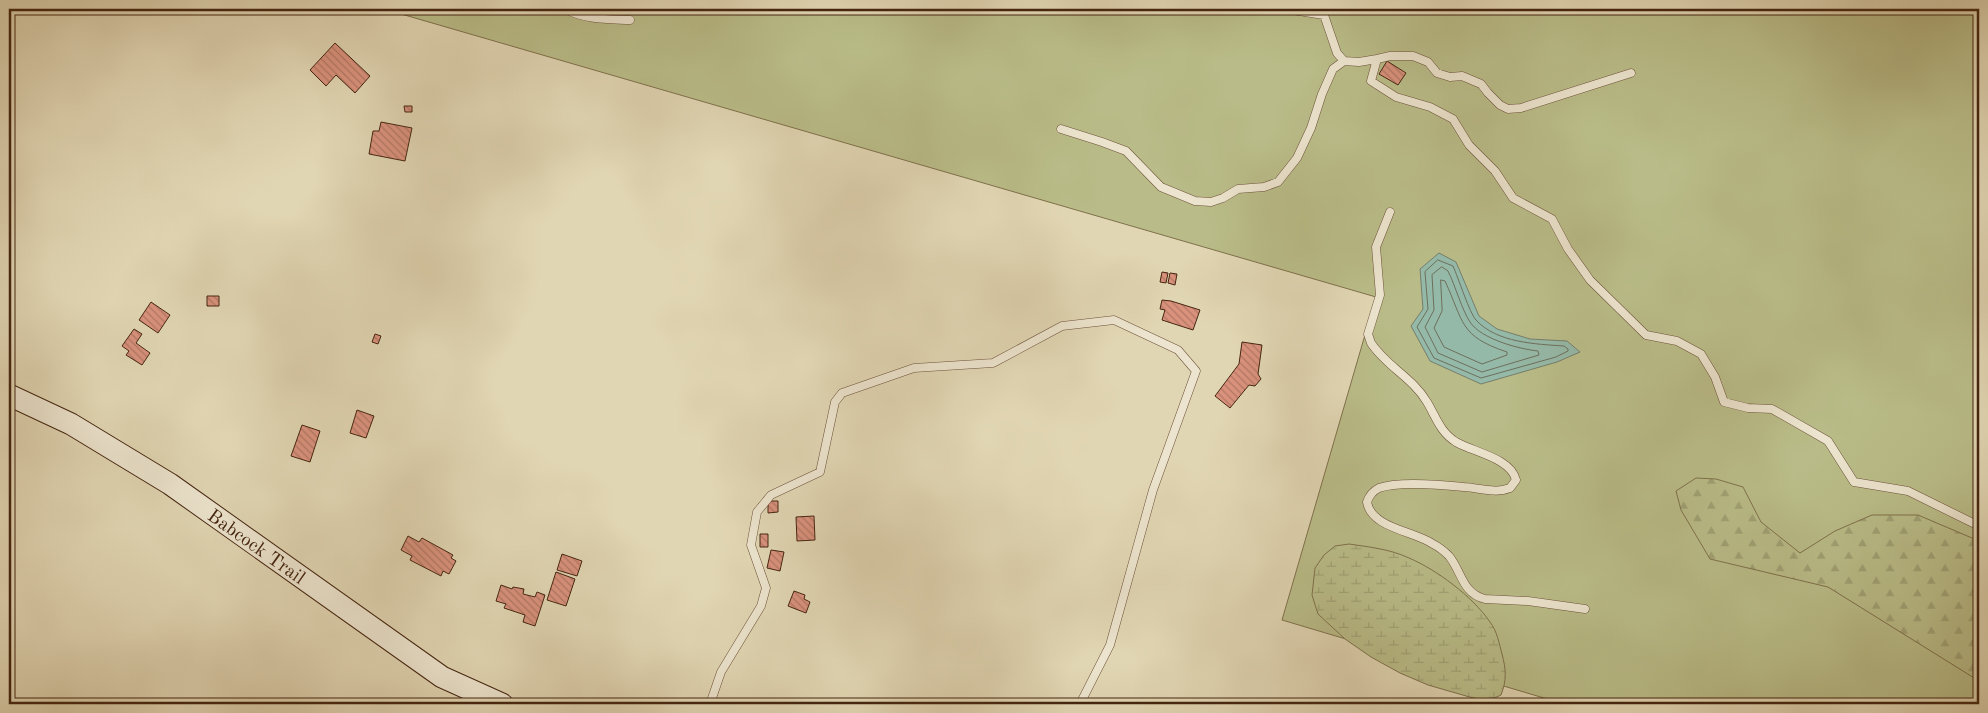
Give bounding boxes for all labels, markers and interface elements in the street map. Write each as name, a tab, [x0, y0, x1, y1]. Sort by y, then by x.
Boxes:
street label: Babcock Trail	[203, 507, 308, 589]

